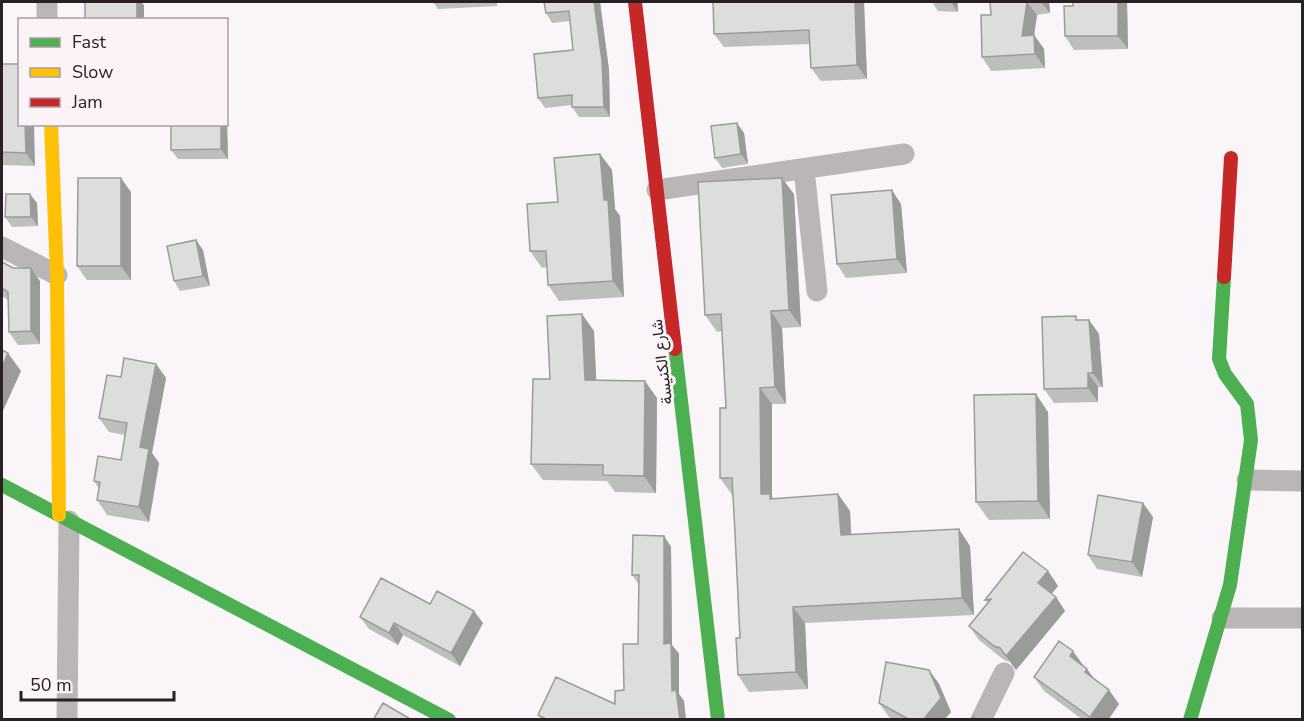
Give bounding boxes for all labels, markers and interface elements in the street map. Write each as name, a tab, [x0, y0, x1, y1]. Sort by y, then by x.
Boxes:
legend	[18, 18, 228, 126]
text: Fast	[72, 30, 107, 54]
text: Slow	[72, 60, 113, 84]
text: Jam	[71, 90, 103, 114]
street label: شارع الكنيسة	[646, 318, 678, 406]
scale bar	[21, 664, 174, 702]
text: 50 m	[30, 673, 72, 697]

